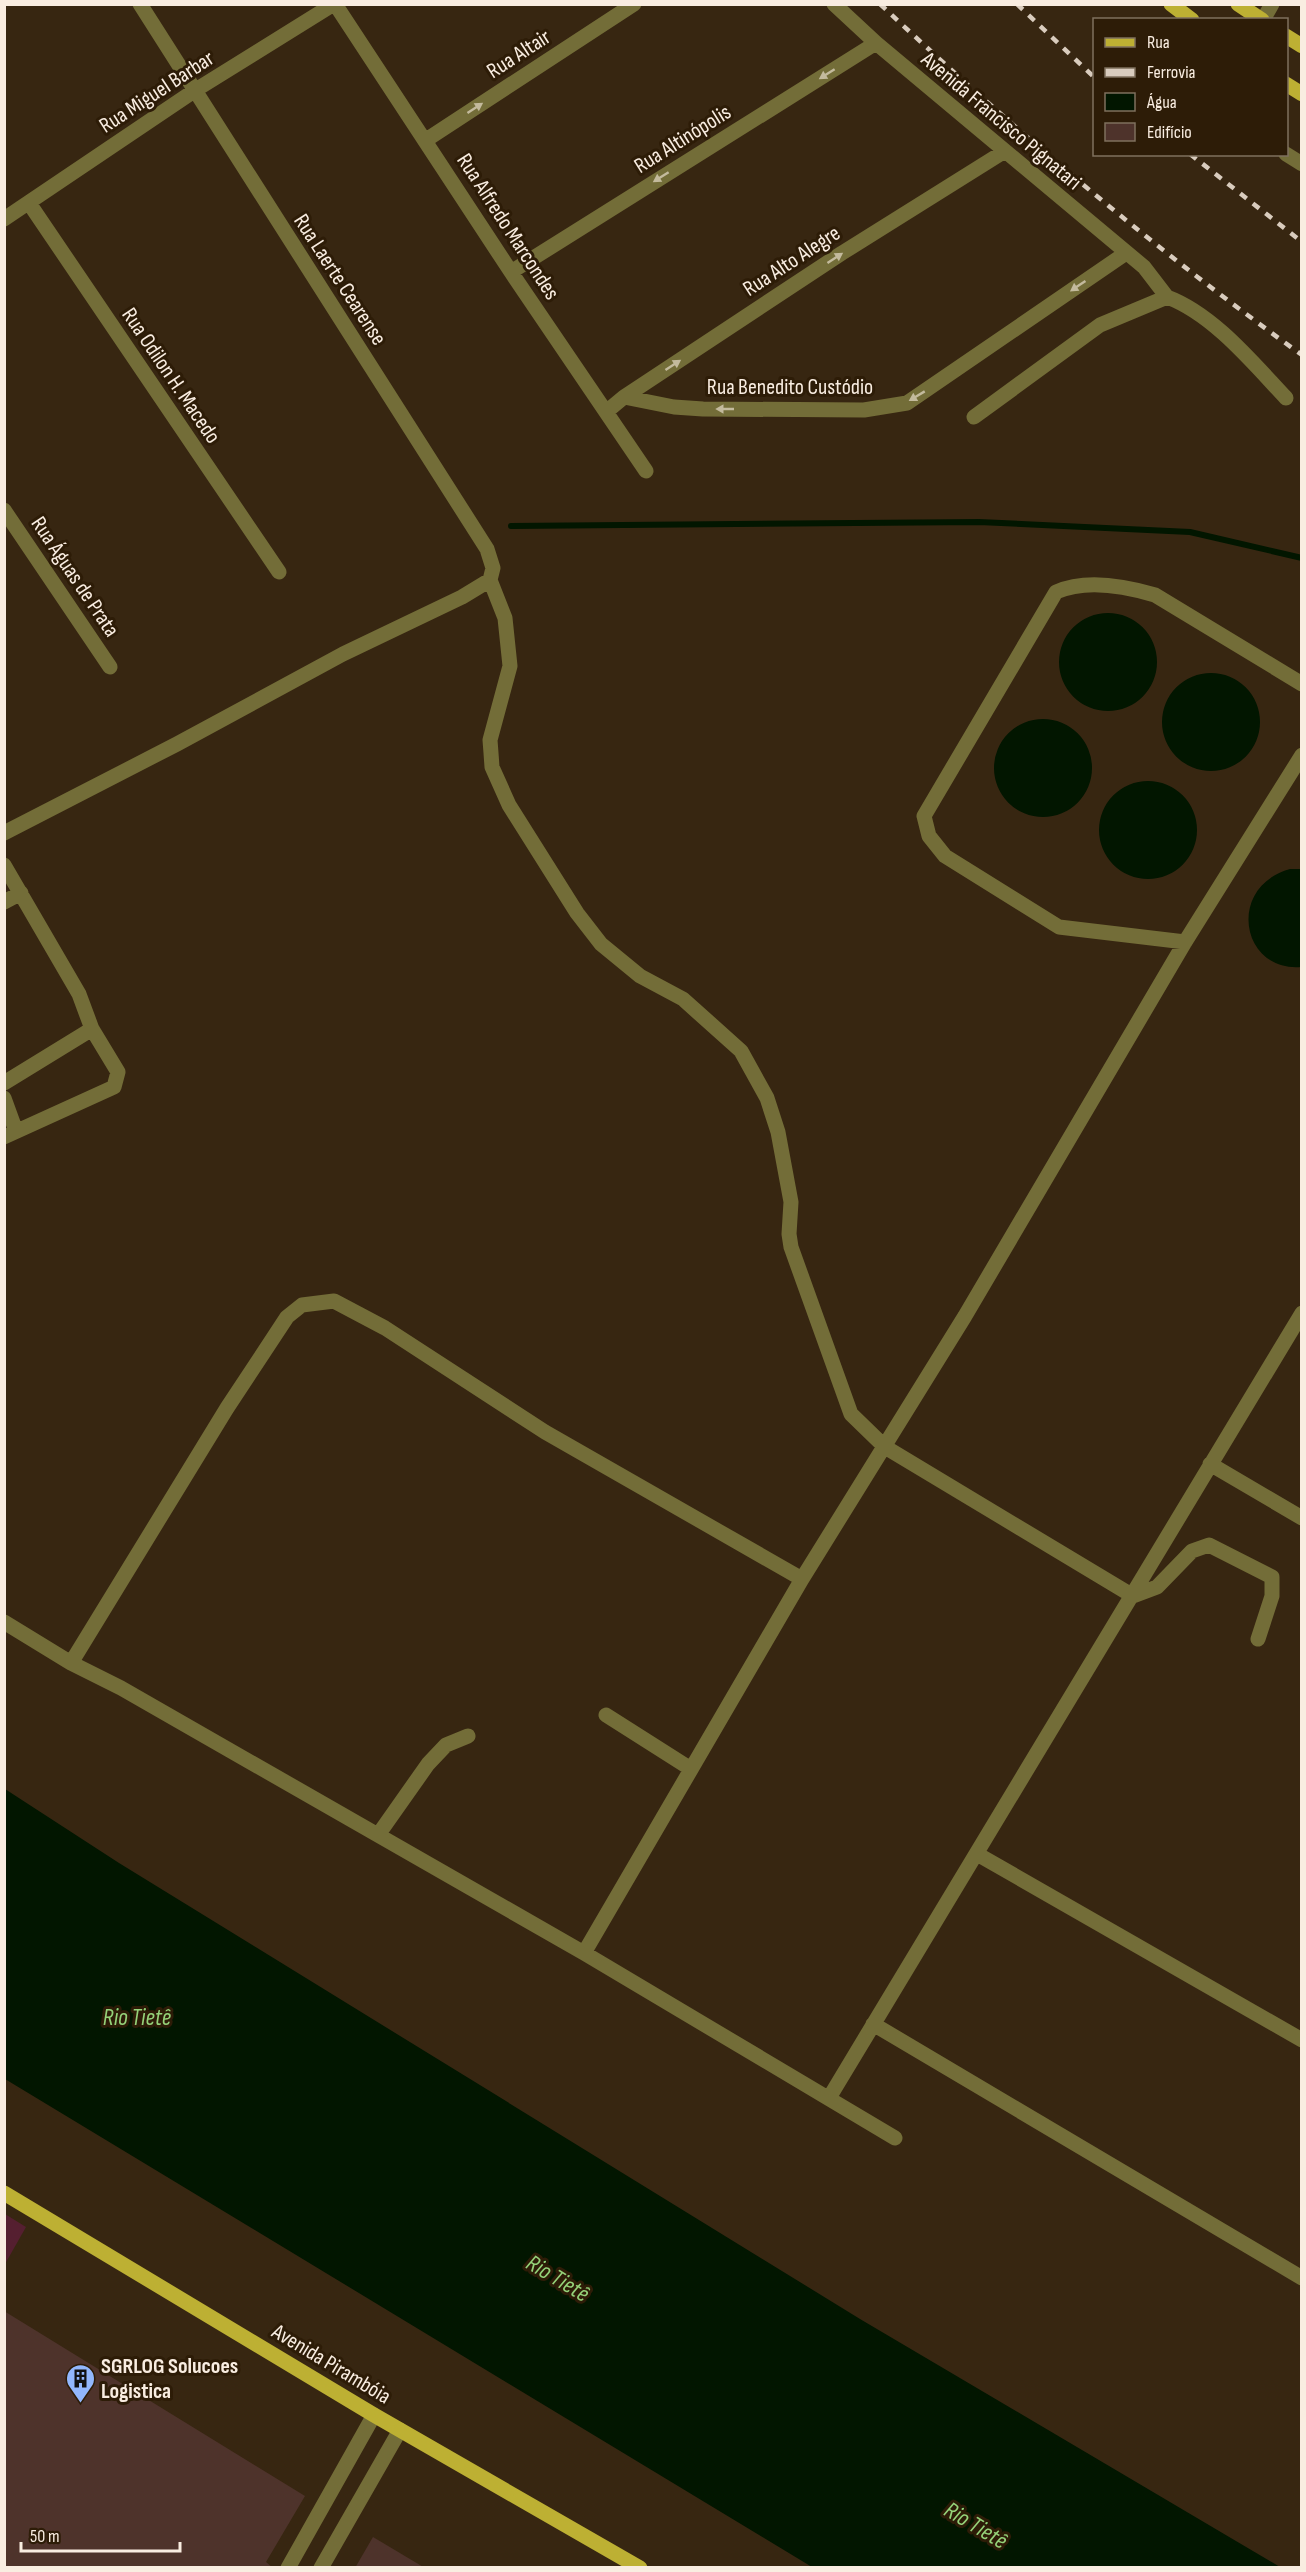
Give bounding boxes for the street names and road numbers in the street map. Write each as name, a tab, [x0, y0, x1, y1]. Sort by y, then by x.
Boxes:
street label: Rua Altair	[482, 24, 556, 85]
street label: Rua Miguel Barbar	[94, 45, 219, 139]
street label: Avenida Francisco Pignatari	[915, 46, 1087, 196]
street label: Rua Altinópolis	[629, 99, 736, 180]
street label: Rua Alfredo Marcondes	[450, 149, 565, 305]
street label: Rua Laerte Cearense	[287, 209, 392, 350]
street label: Rua Alto Alegre	[738, 220, 846, 303]
street label: Rua Odilon H. Macedo	[115, 303, 226, 449]
street label: Rua Benedito Custódio	[707, 374, 873, 401]
street label: Rua Águas de Prata	[25, 512, 125, 642]
street label: Avenida Pirambóia	[266, 2318, 396, 2410]

